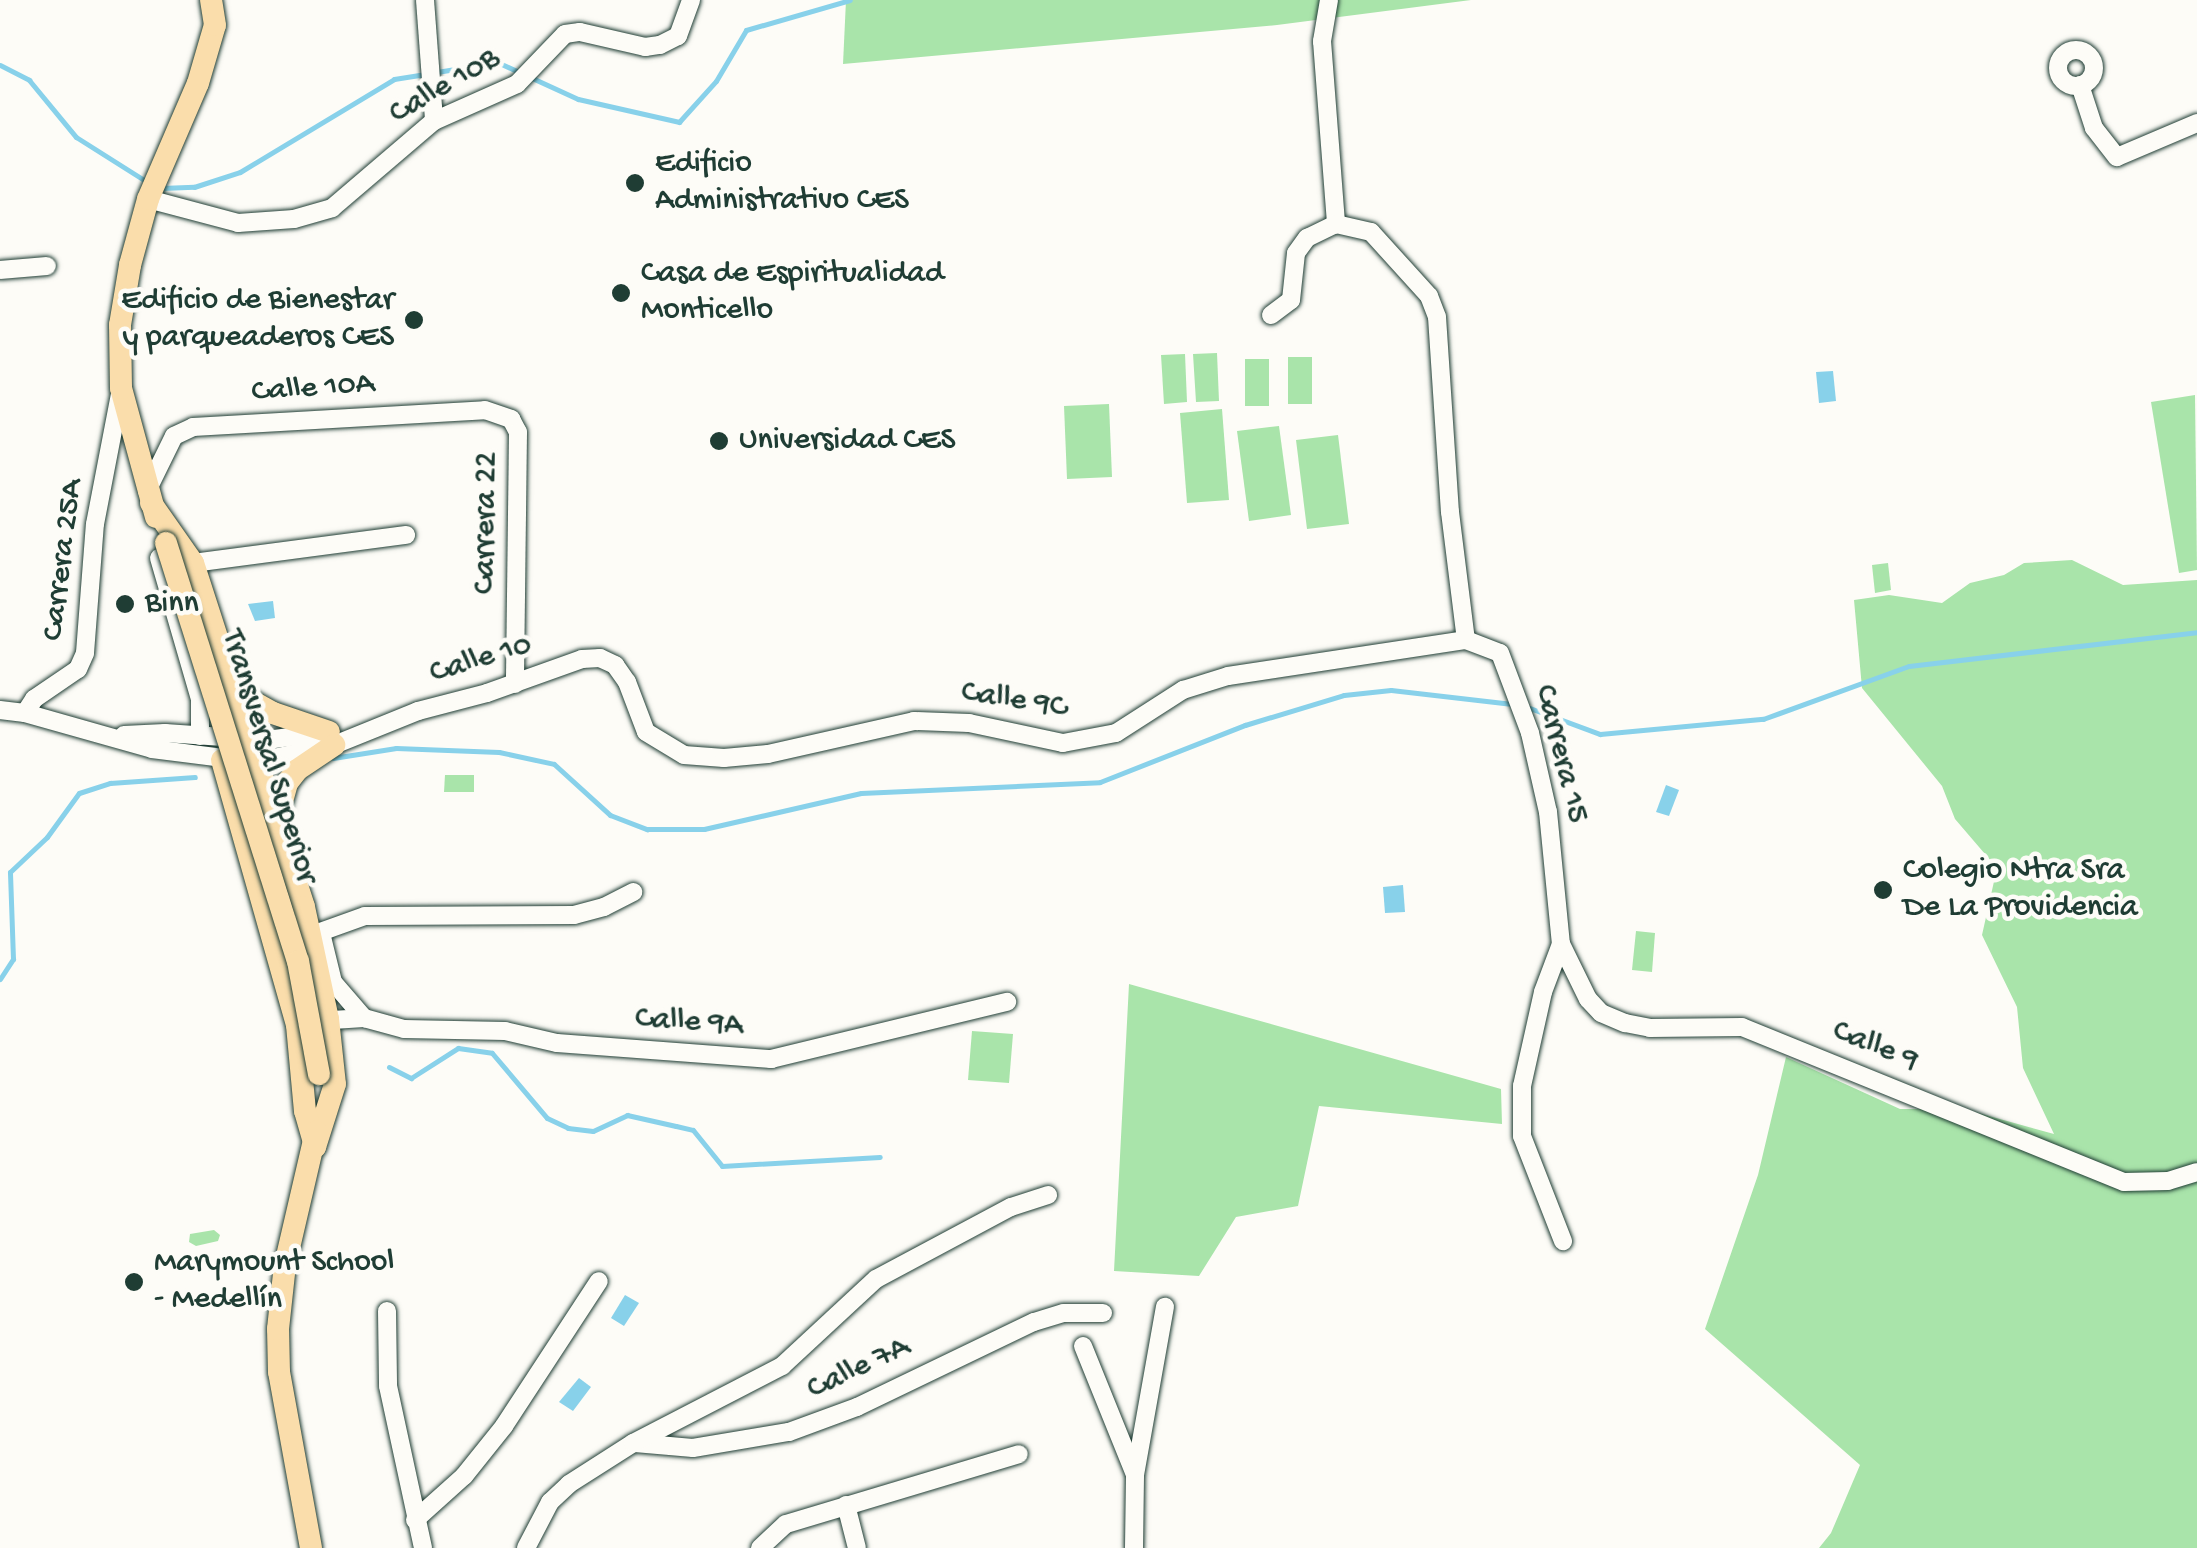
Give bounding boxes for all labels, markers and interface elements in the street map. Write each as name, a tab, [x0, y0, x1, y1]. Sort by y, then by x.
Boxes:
street label: Calle 10B	[383, 40, 507, 134]
place label: Edificio Administrativo CES	[655, 146, 909, 221]
marker: Edificio Administrativo CES	[624, 172, 646, 194]
place label: Casa de Espiritualidad Monticello	[641, 256, 944, 331]
marker: Casa de Espiritualidad Monticello	[610, 282, 632, 304]
place label: Edificio de Bienestar y parqueaderos CES	[121, 283, 394, 358]
marker: Edificio de Bienestar y parqueaderos CES	[403, 309, 425, 331]
street label: Calle 10A	[250, 366, 376, 412]
place label: Universidad CES	[739, 422, 955, 460]
marker: Universidad CES	[708, 430, 730, 452]
street label: Carrera 22	[467, 452, 507, 594]
street label: Carrera 25A	[35, 477, 93, 643]
place label: Binn	[145, 585, 199, 623]
marker: Binn	[114, 593, 136, 615]
street label: Transversal Superior	[211, 626, 325, 888]
street label: Calle 10	[425, 626, 537, 694]
street label: Calle 9C	[958, 674, 1070, 728]
street label: Carrera 15	[1524, 681, 1596, 827]
place label: Colegio Ntra Sra De La Providencia	[1903, 853, 2138, 928]
marker: Colegio Ntra Sra De La Providencia	[1872, 879, 1894, 901]
street label: Calle 9A	[634, 1000, 744, 1046]
street label: Calle 9	[1826, 1012, 1924, 1082]
place label: Marymount School - Medellín	[154, 1245, 394, 1320]
marker: Marymount School - Medellín	[123, 1271, 145, 1293]
street label: Calle 7A	[802, 1329, 916, 1409]

